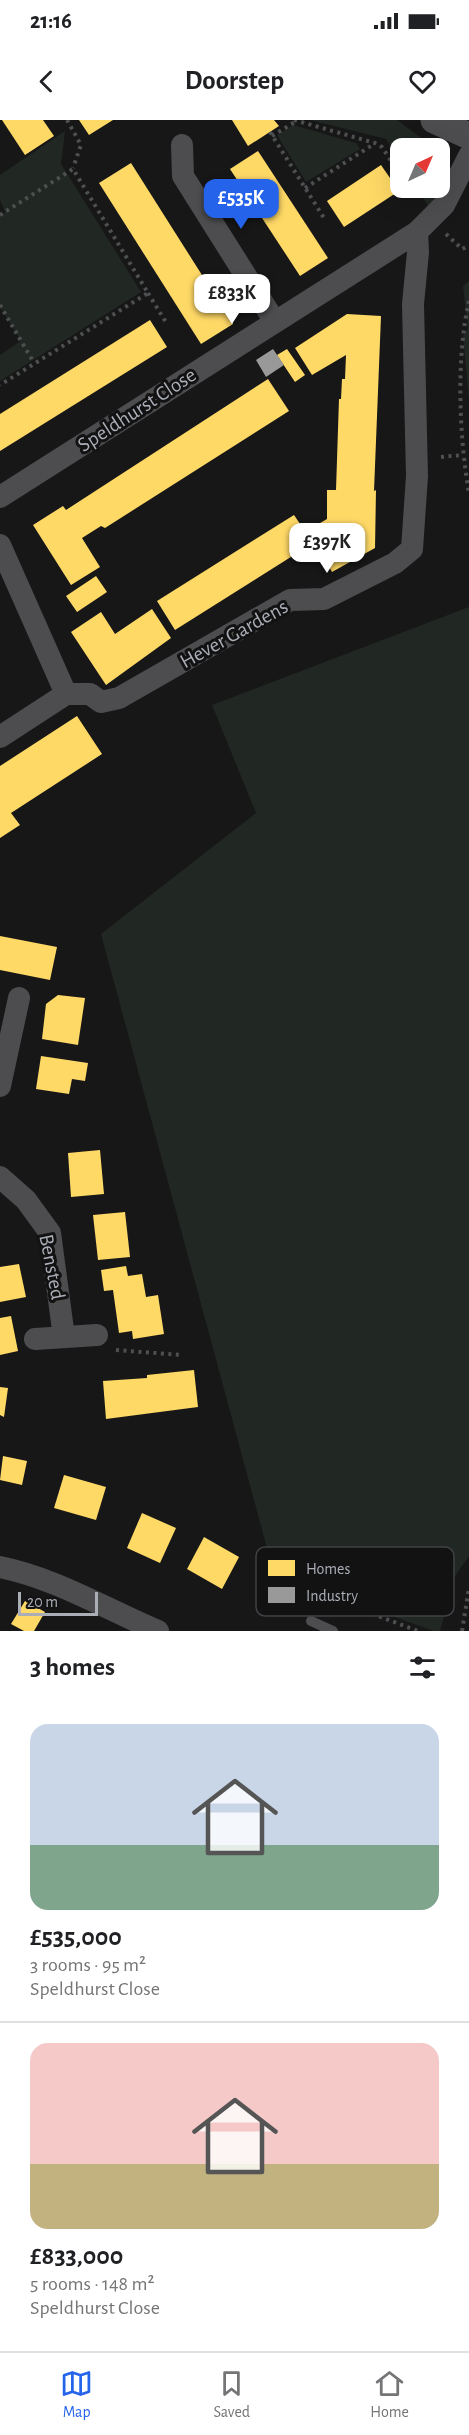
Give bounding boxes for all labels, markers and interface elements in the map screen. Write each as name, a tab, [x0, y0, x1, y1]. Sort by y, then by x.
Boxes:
text: 21:16	[30, 10, 72, 32]
icon: back	[30, 65, 63, 98]
icon: heart	[406, 65, 439, 98]
text: Doorstep	[185, 67, 284, 94]
north arrow	[390, 138, 450, 198]
map controls	[390, 138, 450, 198]
pin: £535K	[199, 179, 283, 230]
text: £535K	[218, 188, 264, 208]
pin: £833K	[190, 274, 274, 325]
text: £833K	[208, 283, 256, 303]
street label: Speldhurst Close	[74, 364, 200, 456]
pin: £397K	[285, 523, 369, 574]
text: £397K	[303, 532, 351, 552]
street label: Hever Gardens	[176, 596, 292, 672]
street label: Bensted	[35, 1232, 69, 1302]
legend	[256, 1547, 454, 1616]
text: Homes	[306, 1561, 350, 1577]
text: Industry	[306, 1588, 358, 1605]
scale bar	[18, 1589, 98, 1616]
text: 20 m	[27, 1594, 58, 1610]
icon: filters	[406, 1651, 439, 1684]
text: 3 homes	[30, 1654, 115, 1680]
icon: home	[181, 1763, 289, 1871]
text: £535,000	[30, 1924, 122, 1950]
text: 3 rooms · 95 m²	[30, 1955, 146, 1975]
text: Speldhurst Close	[30, 1979, 160, 1999]
icon: home	[181, 2082, 289, 2190]
text: £833,000	[30, 2243, 123, 2269]
text: 5 rooms · 148 m²	[30, 2274, 154, 2294]
text: Speldhurst Close	[30, 2298, 160, 2318]
tab: Map	[60, 2367, 93, 2422]
tab: Saved	[213, 2367, 250, 2422]
tab: Home	[370, 2367, 409, 2422]

